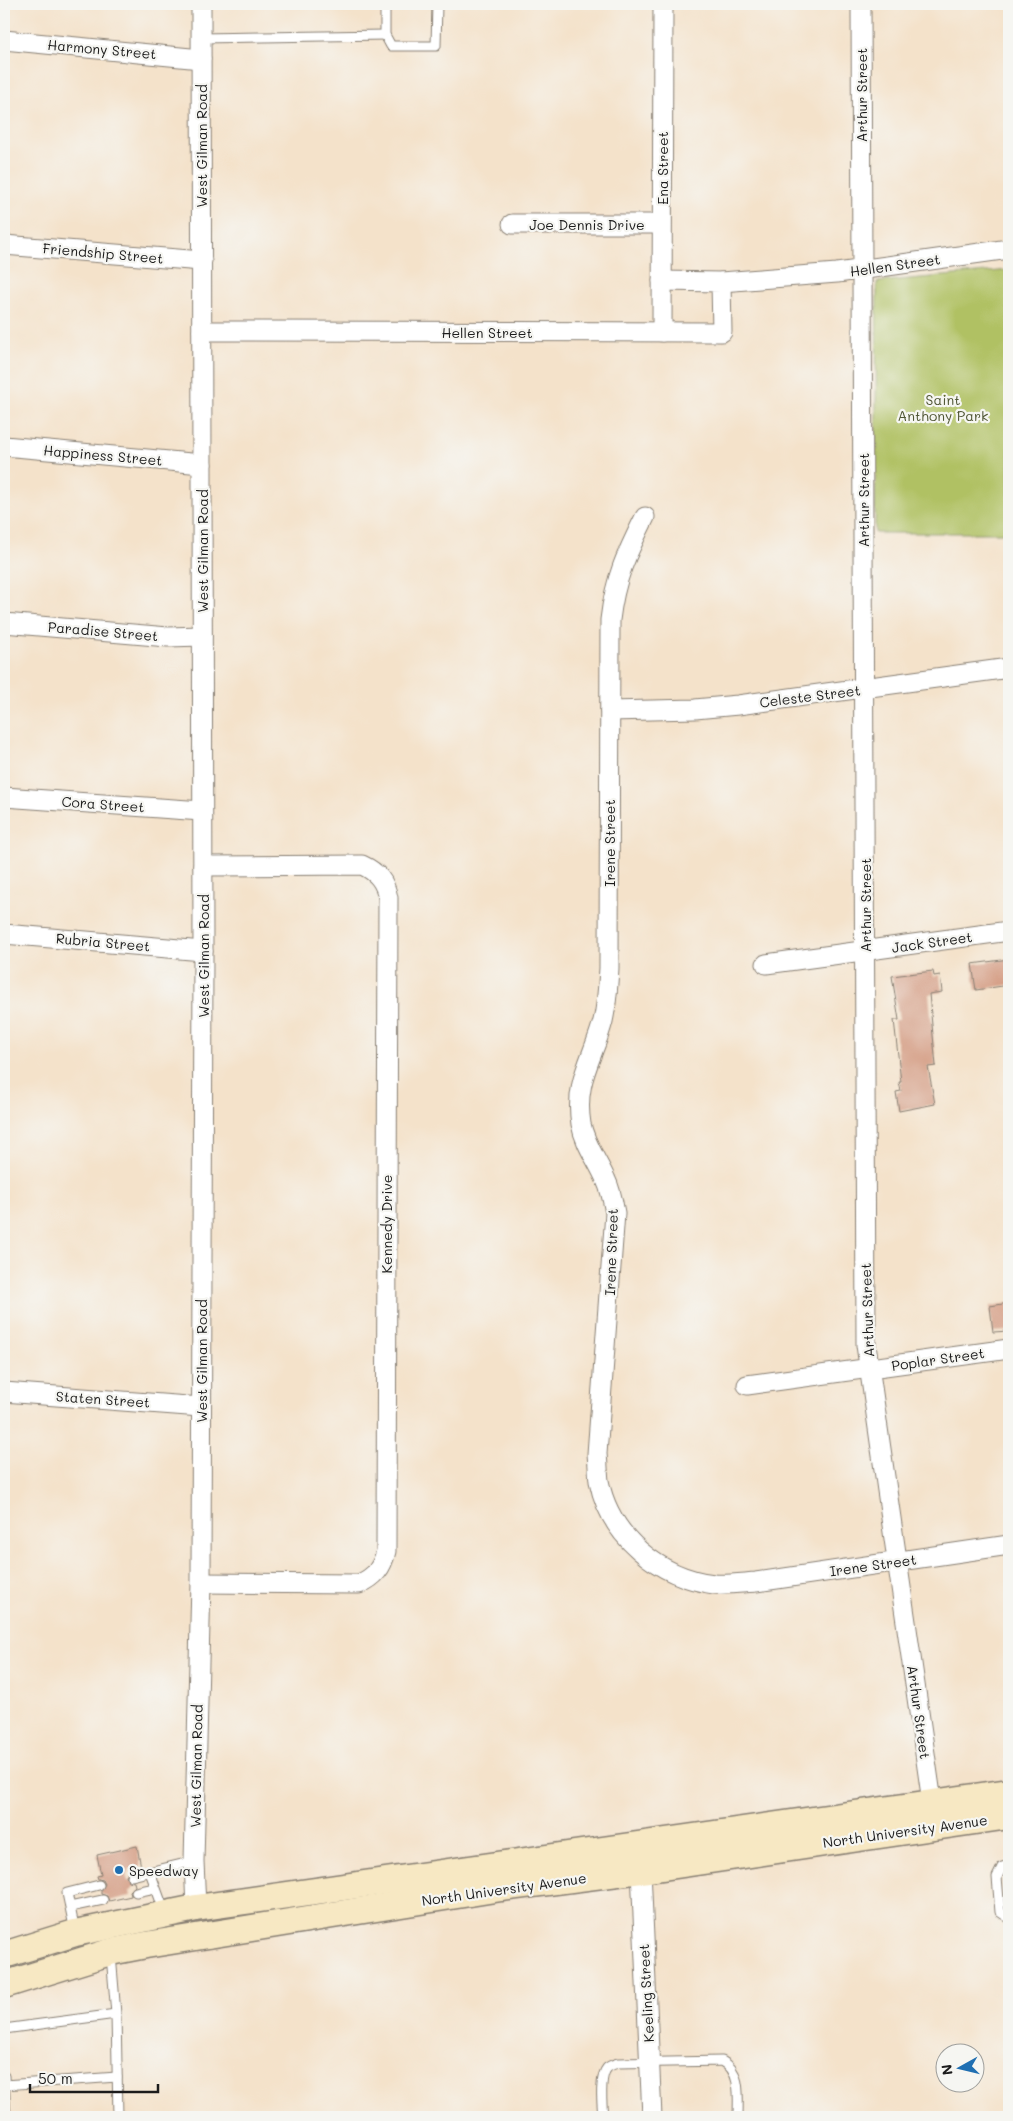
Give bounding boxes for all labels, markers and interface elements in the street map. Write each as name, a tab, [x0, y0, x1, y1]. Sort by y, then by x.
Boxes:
street label: Harmony Street	[47, 35, 157, 63]
street label: Arthur Street	[852, 48, 871, 142]
street label: West Gilman Road	[192, 84, 211, 208]
street label: Ena Street	[653, 131, 672, 205]
street label: Joe Dennis Drive	[529, 215, 645, 234]
street label: Friendship Street	[42, 238, 164, 268]
street label: Hellen Street	[849, 249, 941, 281]
street label: Hellen Street	[441, 323, 533, 342]
park label: Saint Anthony Park	[897, 390, 989, 425]
street label: Happiness Street	[43, 440, 163, 470]
street label: Arthur Street	[854, 453, 873, 547]
street label: West Gilman Road	[193, 489, 212, 613]
street label: Paradise Street	[47, 617, 159, 645]
street label: Celeste Street	[758, 680, 862, 712]
street label: Cora Street	[61, 792, 145, 816]
street label: Irene Street	[600, 799, 619, 887]
street label: Arthur Street	[856, 858, 875, 952]
street label: West Gilman Road	[194, 894, 213, 1018]
street label: Jack Street	[891, 927, 973, 957]
street label: Rubria Street	[55, 928, 151, 956]
street label: Kennedy Drive	[377, 1174, 396, 1274]
street label: Irene Street	[600, 1208, 622, 1296]
street label: Arthur Street	[856, 1262, 878, 1358]
street label: West Gilman Road	[192, 1299, 211, 1423]
street label: Poplar Street	[890, 1343, 986, 1375]
street label: Staten Street	[55, 1386, 151, 1412]
street label: Irene Street	[828, 1550, 918, 1580]
street label: Arthur Street	[903, 1664, 935, 1760]
street label: West Gilman Road	[185, 1704, 207, 1828]
street label: North University Avenue	[821, 1810, 989, 1852]
place label: Speedway	[129, 1861, 199, 1880]
marker: Speedway	[113, 1864, 125, 1876]
street label: North University Avenue	[420, 1868, 588, 1910]
street label: Keeling Street	[634, 1943, 658, 2043]
north arrow	[936, 2044, 986, 2094]
scale bar	[30, 2061, 158, 2093]
text: N	[936, 2063, 957, 2076]
text: 50 m	[38, 2068, 73, 2088]

